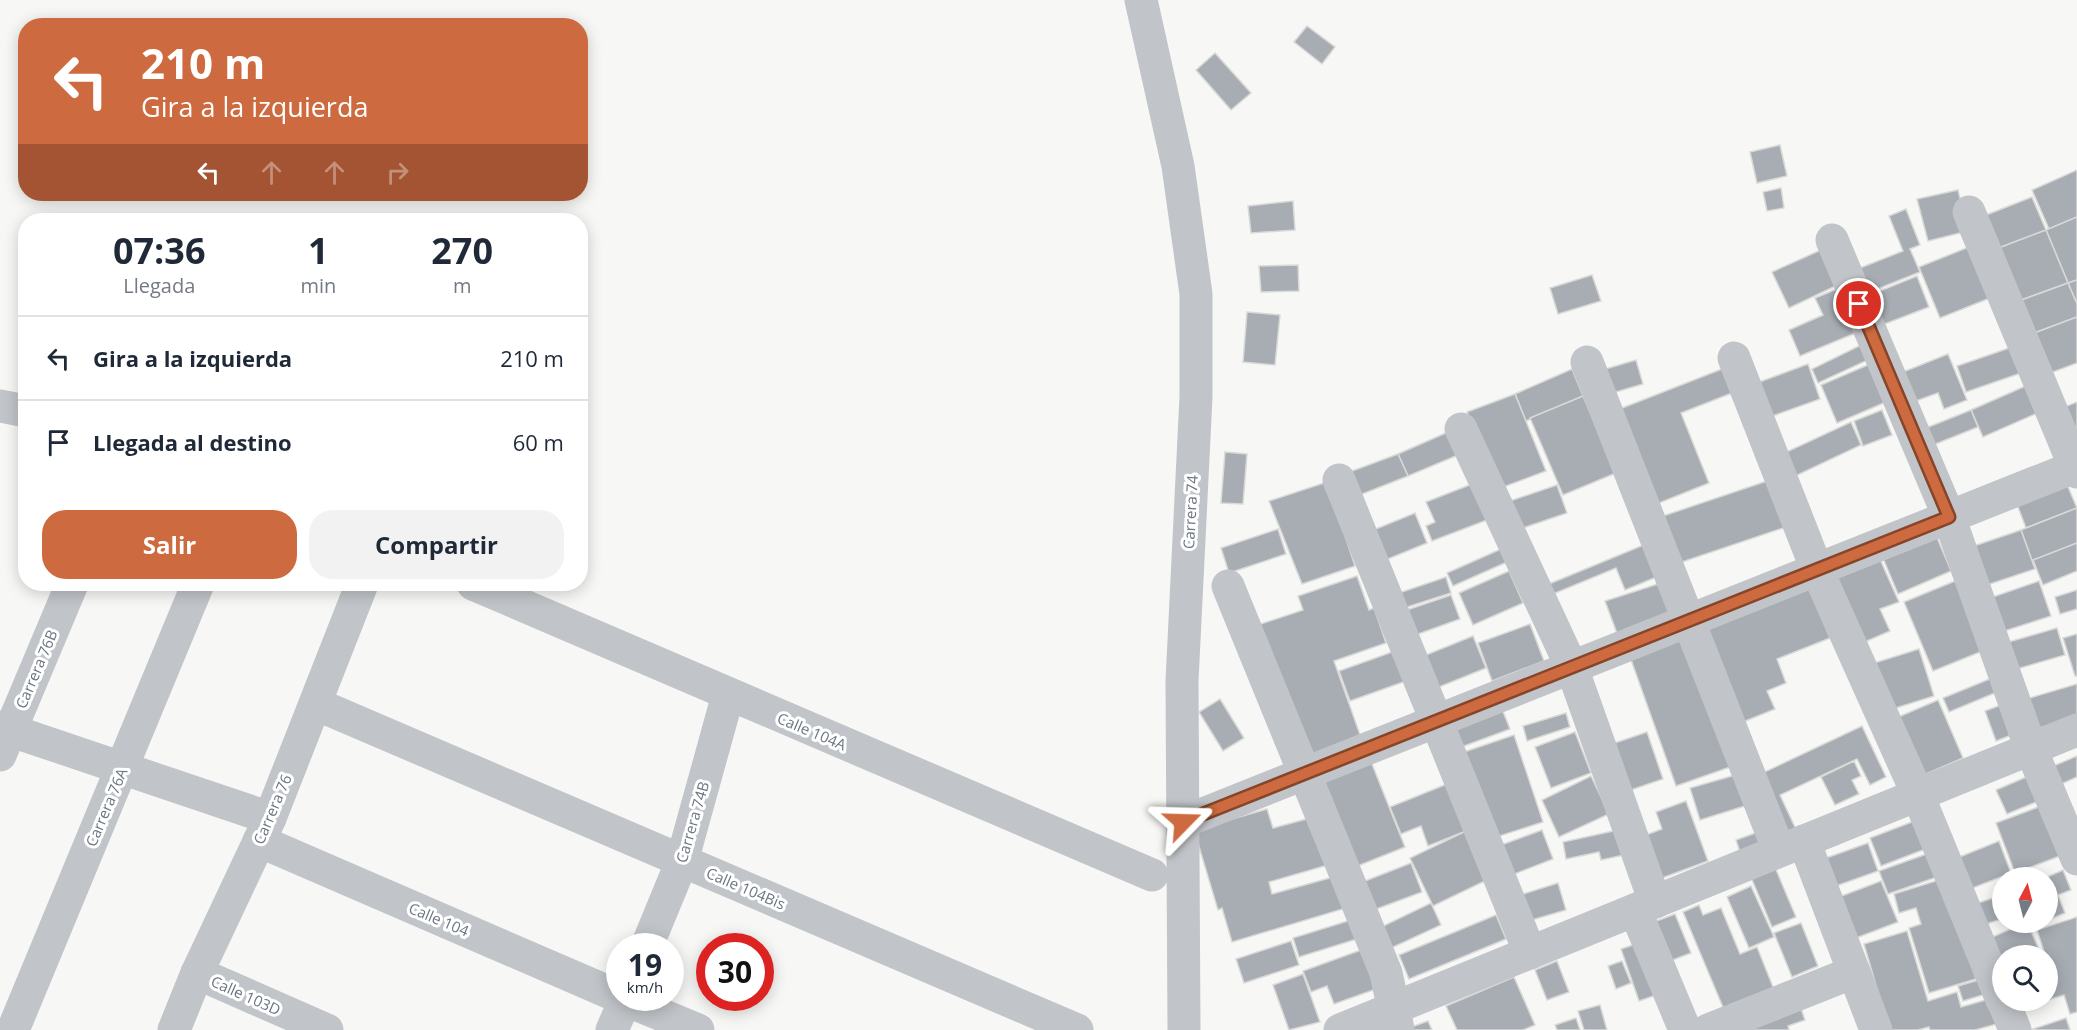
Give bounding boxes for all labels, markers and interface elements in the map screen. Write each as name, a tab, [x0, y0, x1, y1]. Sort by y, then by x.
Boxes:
text: 210 m	[141, 34, 265, 91]
icon: left	[42, 42, 120, 120]
text: Gira a la izquierda	[141, 88, 368, 125]
icon: left	[192, 156, 225, 189]
icon: ahead	[255, 156, 288, 189]
icon: ahead	[318, 156, 351, 189]
icon: right	[381, 156, 414, 189]
text: 07:36	[113, 226, 206, 275]
text: 1	[308, 226, 329, 275]
text: 270	[431, 226, 493, 275]
text: Llegada	[123, 272, 195, 299]
text: min	[300, 272, 336, 299]
text: m	[453, 272, 471, 299]
pin	[1833, 278, 1884, 329]
icon: arrive	[1842, 287, 1875, 320]
icon: left	[42, 342, 75, 375]
text: Gira a la izquierda	[93, 343, 292, 373]
text: 210 m	[500, 343, 564, 373]
icon: arrive	[42, 426, 75, 459]
text: Llegada al destino	[93, 427, 292, 457]
text: 60 m	[513, 427, 564, 457]
street label: Carrera 74	[1178, 474, 1202, 549]
button: Salir	[42, 510, 297, 579]
button: Compartir	[309, 510, 564, 579]
street label: Carrera 76B	[10, 627, 62, 711]
street label: Calle 104A	[775, 708, 850, 755]
street label: Carrera 76A	[80, 764, 132, 849]
street label: Carrera 76	[248, 771, 296, 847]
street label: Carrera 74B	[671, 779, 713, 865]
position arrow	[1151, 790, 1215, 854]
street label: Calle 104Bis	[703, 862, 789, 914]
north arrow	[1992, 867, 2058, 933]
map controls	[1992, 867, 2058, 1011]
street label: Calle 104	[406, 897, 472, 941]
speed limit sign: 30	[696, 933, 774, 1011]
text: 19	[628, 944, 662, 985]
button: search	[1992, 945, 2058, 1011]
street label: Calle 103D	[208, 971, 284, 1019]
text: km/h	[627, 977, 663, 997]

